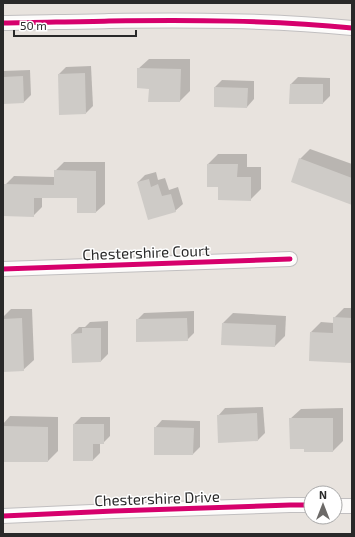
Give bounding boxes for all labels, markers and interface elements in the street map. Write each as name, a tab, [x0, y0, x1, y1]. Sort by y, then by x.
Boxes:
scale bar	[14, 12, 136, 38]
text: 50 m	[20, 18, 47, 32]
street label: Chestershire Court	[82, 241, 210, 263]
north arrow	[303, 485, 343, 525]
street label: Chestershire Drive	[94, 487, 220, 509]
text: N	[319, 488, 327, 501]

